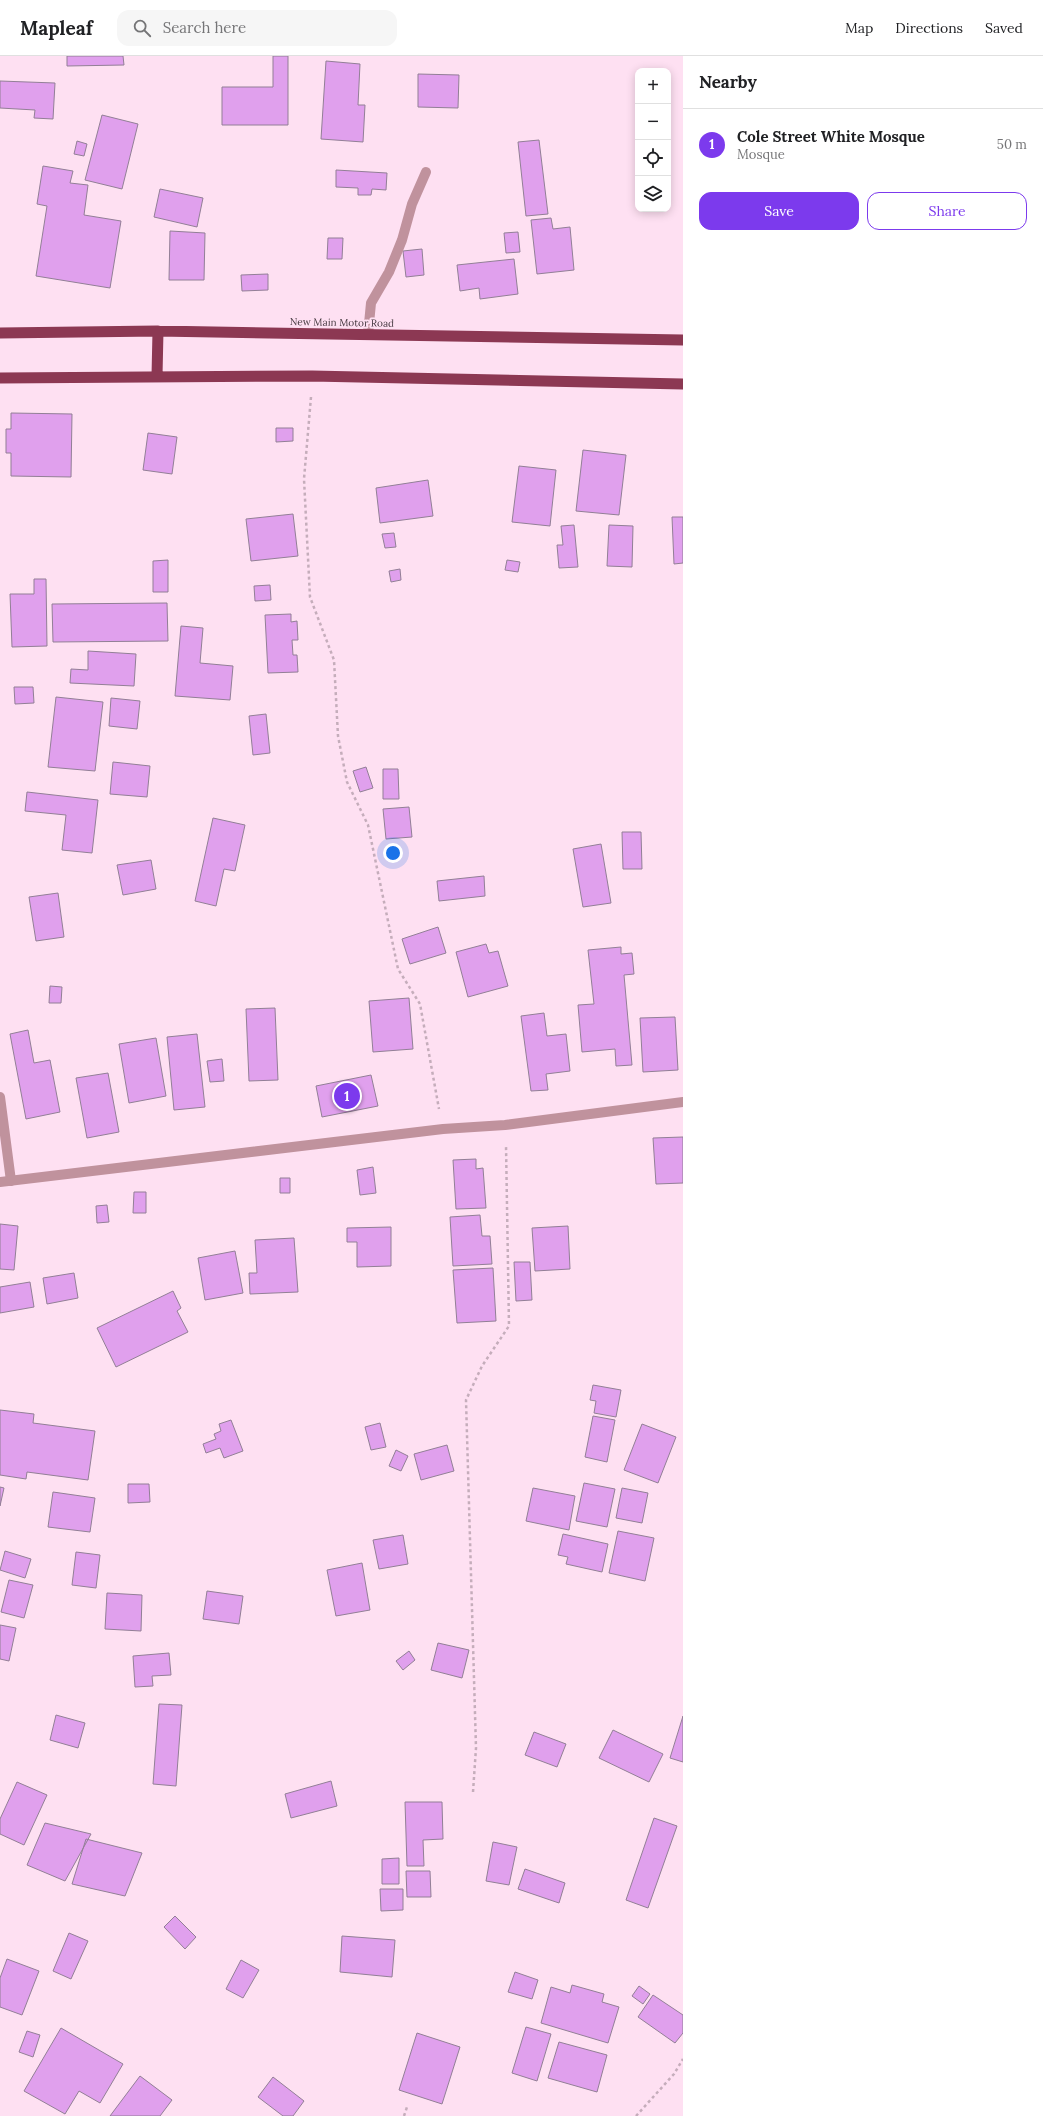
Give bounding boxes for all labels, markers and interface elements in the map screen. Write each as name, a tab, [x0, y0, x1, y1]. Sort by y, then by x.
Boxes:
search box	[117, 10, 397, 46]
text: Mapleaf	[20, 16, 93, 40]
icon: search	[131, 17, 153, 39]
text: Search here	[163, 18, 246, 37]
text: Map	[845, 19, 873, 37]
text: Directions	[895, 19, 963, 37]
text: Saved	[985, 19, 1023, 37]
map controls	[635, 68, 671, 212]
button: +	[635, 68, 671, 104]
text: Nearby	[699, 71, 757, 93]
button: −	[635, 104, 671, 140]
text: Cole Street White Mosque	[737, 127, 925, 146]
text: 1	[709, 136, 715, 153]
text: 50 m	[997, 136, 1027, 153]
button: locate	[635, 140, 671, 176]
text: Mosque	[737, 146, 785, 163]
button: layers	[635, 176, 671, 212]
button: Save	[699, 192, 859, 230]
button: Share	[867, 192, 1027, 230]
street label: New Main Motor Road	[290, 315, 394, 330]
your location	[383, 843, 403, 863]
pin: 1	[334, 1081, 360, 1111]

